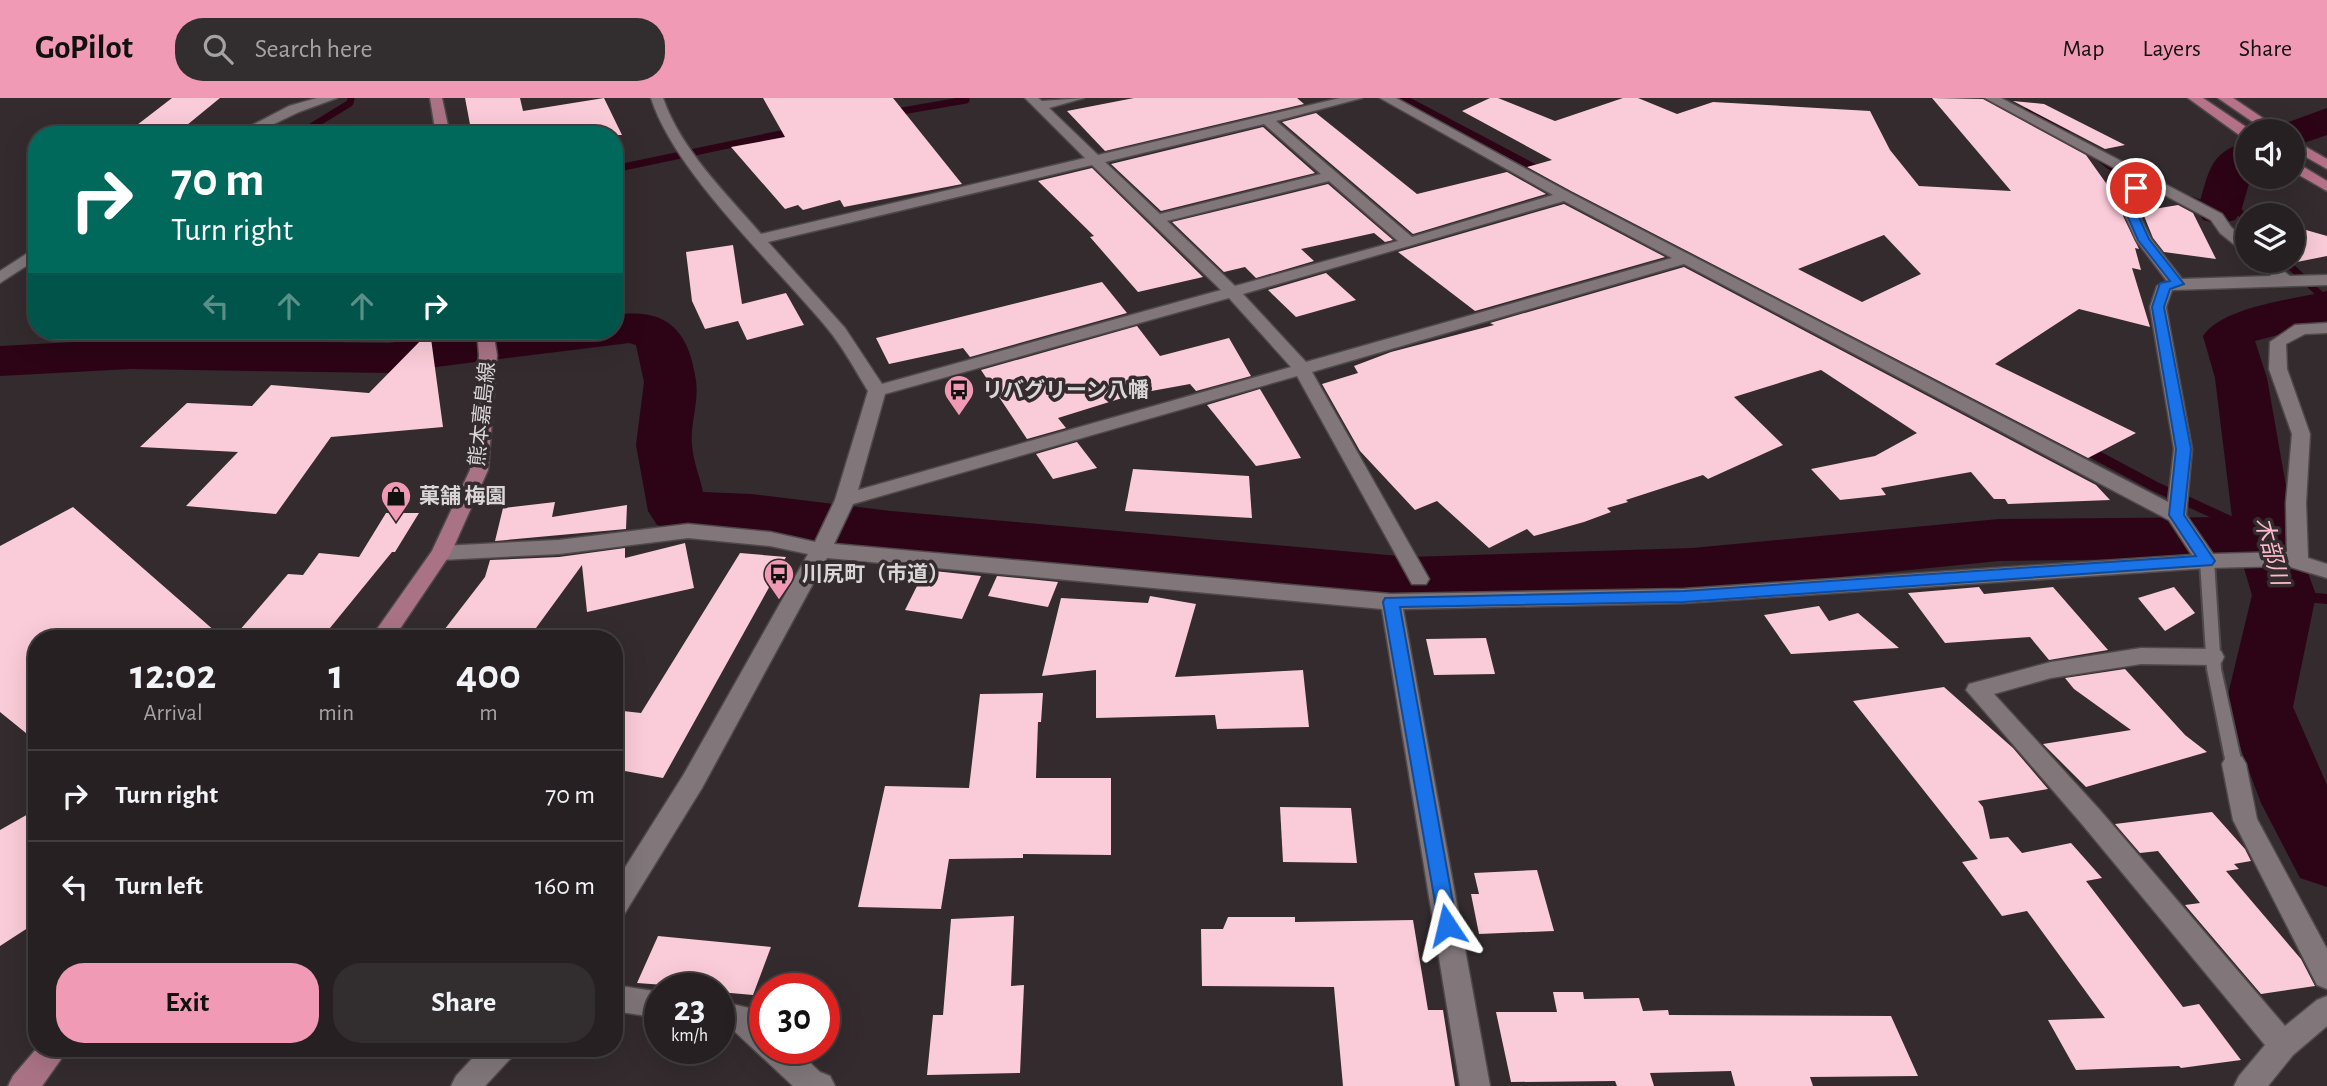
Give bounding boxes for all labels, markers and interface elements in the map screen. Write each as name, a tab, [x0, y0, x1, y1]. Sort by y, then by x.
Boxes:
search box	[175, 18, 665, 81]
icon: search	[199, 30, 237, 68]
text: GoPilot	[35, 32, 133, 65]
text: Search here	[255, 36, 372, 62]
text: Map	[2062, 37, 2104, 61]
text: Layers	[2142, 37, 2201, 61]
text: Share	[2239, 37, 2292, 61]
map controls	[2235, 119, 2305, 273]
button: sound	[2235, 119, 2305, 189]
icon: right	[56, 154, 147, 245]
text: 70 m	[171, 156, 265, 205]
pin	[2106, 158, 2166, 218]
icon: arrive	[2117, 169, 2155, 207]
button: layers	[2235, 203, 2305, 273]
text: Turn right	[171, 214, 293, 246]
icon: left	[197, 287, 235, 325]
icon: ahead	[270, 287, 308, 325]
icon: ahead	[343, 287, 381, 325]
icon: right	[416, 287, 454, 325]
street label: 熊本嘉島線	[466, 361, 498, 467]
bus stop icon: リバグリーン八幡	[942, 373, 976, 417]
place label: リバグリーン八幡	[982, 379, 1149, 401]
shop icon: 菓舗 梅園	[379, 479, 413, 523]
place label: 菓舗 梅園	[419, 484, 506, 507]
water label: 木部川	[2251, 515, 2293, 591]
bus stop icon: 川尻町（市道）	[762, 557, 796, 601]
place label: 川尻町（市道）	[802, 562, 949, 585]
text: 12:02	[130, 654, 216, 696]
text: 1	[329, 654, 344, 696]
text: 400	[456, 654, 521, 696]
text: Arrival	[144, 702, 203, 725]
text: min	[318, 702, 354, 725]
text: m	[479, 702, 498, 725]
icon: right	[56, 777, 94, 815]
text: Turn right	[115, 782, 218, 808]
text: 70 m	[545, 782, 595, 808]
icon: left	[56, 868, 94, 906]
text: Turn left	[115, 873, 203, 899]
text: 160 m	[535, 873, 595, 899]
position arrow	[1410, 888, 1484, 962]
button: Exit	[56, 963, 319, 1043]
button: Share	[333, 963, 595, 1043]
speed limit sign: 30	[749, 973, 840, 1064]
text: 23	[674, 992, 705, 1027]
text: km/h	[671, 1027, 708, 1045]

